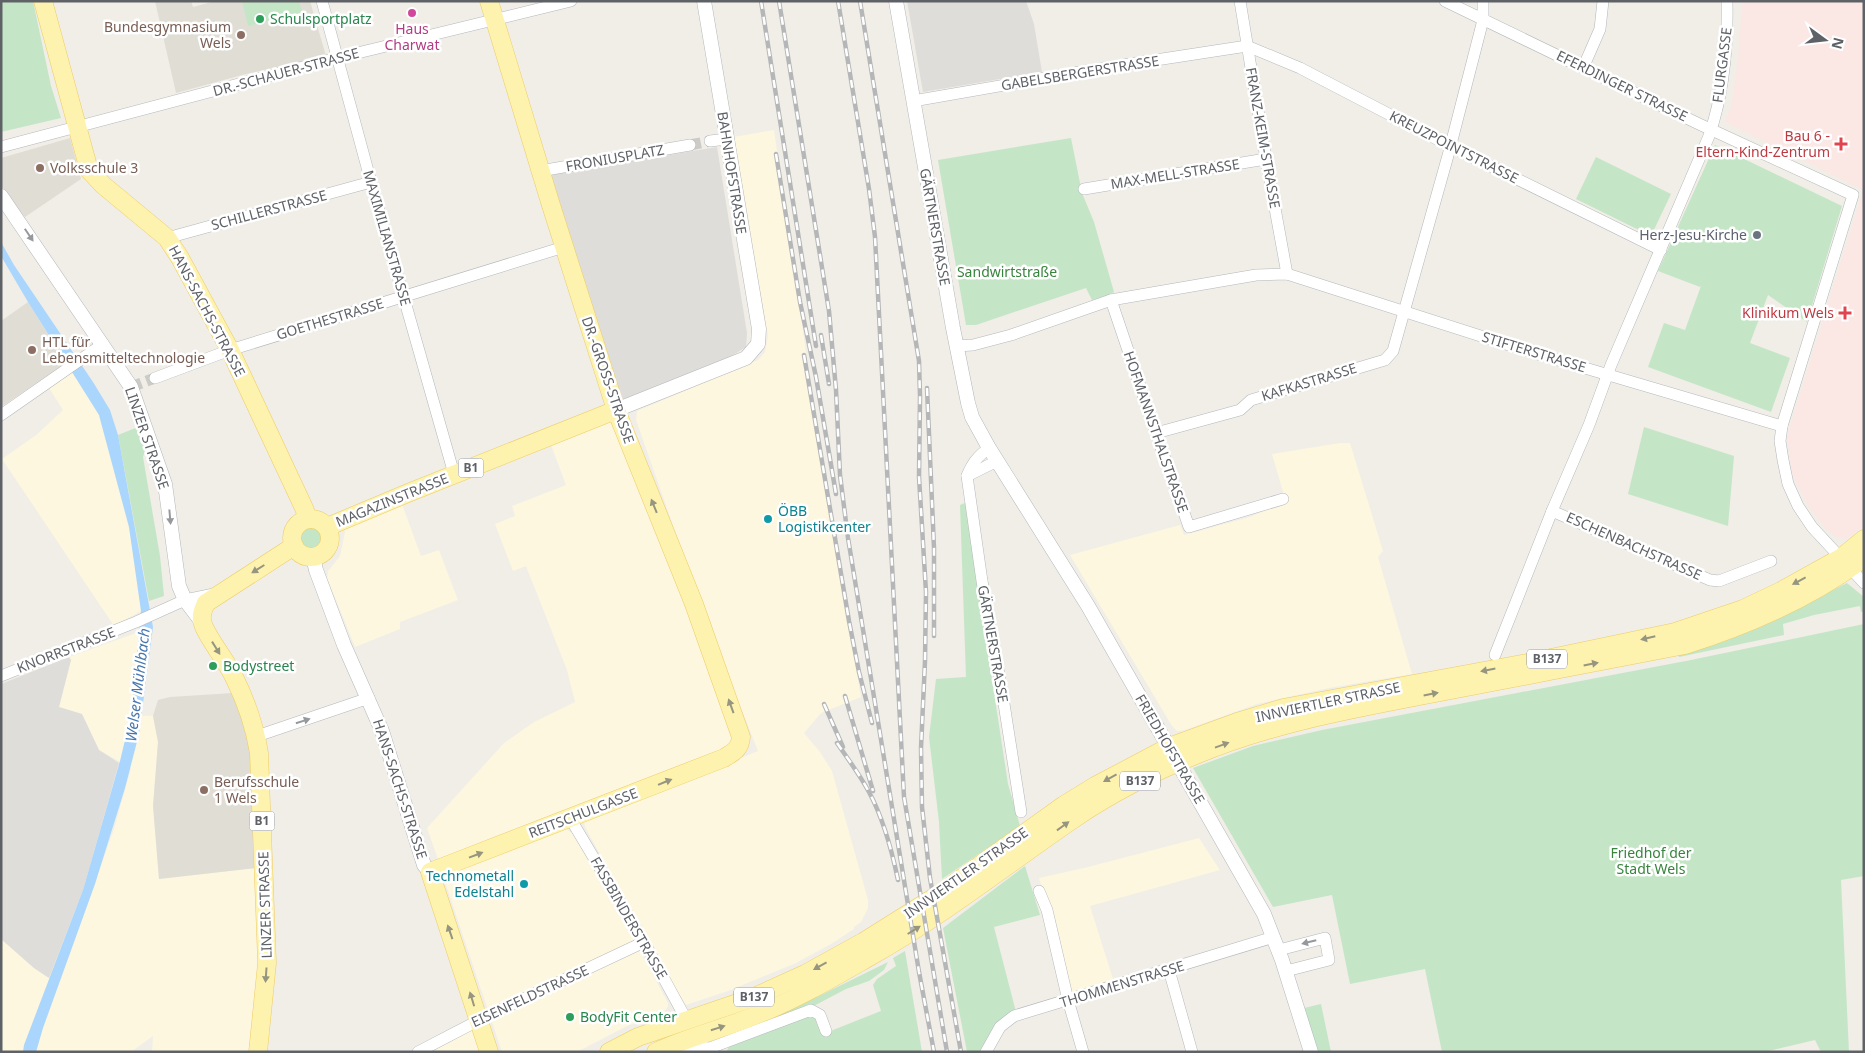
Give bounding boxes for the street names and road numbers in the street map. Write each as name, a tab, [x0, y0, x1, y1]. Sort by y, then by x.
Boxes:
street label: FLURGASSE	[1707, 26, 1736, 104]
street label: DR.-SCHAUER-STRASSE	[211, 43, 361, 100]
street label: EFERDINGER STRASSE	[1553, 46, 1691, 126]
street label: GABELSBERGERSTRASSE	[1000, 51, 1160, 94]
street label: FRANZ-KEIM-STRASSE	[1242, 66, 1285, 210]
street label: KREUZPOINTSTRASSE	[1387, 106, 1522, 187]
street label: BAHNHOFSTRASSE	[713, 110, 752, 236]
street label: FRONIUSPLATZ	[564, 139, 666, 176]
street label: MAX-MELL-STRASSE	[1109, 154, 1241, 193]
street label: GÄRTNERSTRASSE	[916, 167, 955, 287]
street label: MAXIMILIANSTRASSE	[359, 168, 416, 308]
street label: SCHILLERSTRASSE	[209, 185, 329, 234]
street label: HANS-SACHS-STRASSE	[165, 242, 250, 380]
street label: GOETHESTRASSE	[274, 293, 386, 344]
street label: DR.-GROSS-STRASSE	[578, 314, 639, 446]
street label: STIFTERSTRASSE	[1480, 327, 1589, 376]
street label: HOFMANNSTHALSTRASSE	[1120, 348, 1193, 515]
street label: KAFKASTRASSE	[1259, 358, 1359, 405]
street label: LINZER STRASSE	[121, 384, 174, 492]
road number: B1	[458, 458, 484, 478]
street label: MAGAZINSTRASSE	[333, 468, 451, 531]
street label: ESCHENBACHSTRASSE	[1563, 507, 1705, 584]
street label: GÄRTNERSTRASSE	[974, 584, 1013, 704]
street label: KNORRSTRASSE	[14, 622, 118, 677]
road number: B137	[1527, 650, 1567, 669]
street label: INNVIERTLER STRASSE	[1254, 677, 1402, 726]
street label: FRIEDHOFSTRASSE	[1131, 690, 1210, 807]
street label: HANS-SACHS-STRASSE	[369, 716, 432, 861]
road number: B137	[1120, 771, 1160, 790]
street label: REITSCHULGASSE	[525, 783, 640, 842]
road number: B1	[250, 811, 274, 830]
street label: INNVIERTLER STRASSE	[900, 823, 1031, 923]
street label: LINZER STRASSE	[253, 851, 276, 959]
street label: FASSBINDERSTRASSE	[587, 853, 672, 983]
street label: THOMMENSTRASSE	[1057, 956, 1186, 1011]
street label: EISENFELDSTRASSE	[468, 960, 592, 1031]
road number: B137	[734, 988, 774, 1006]

